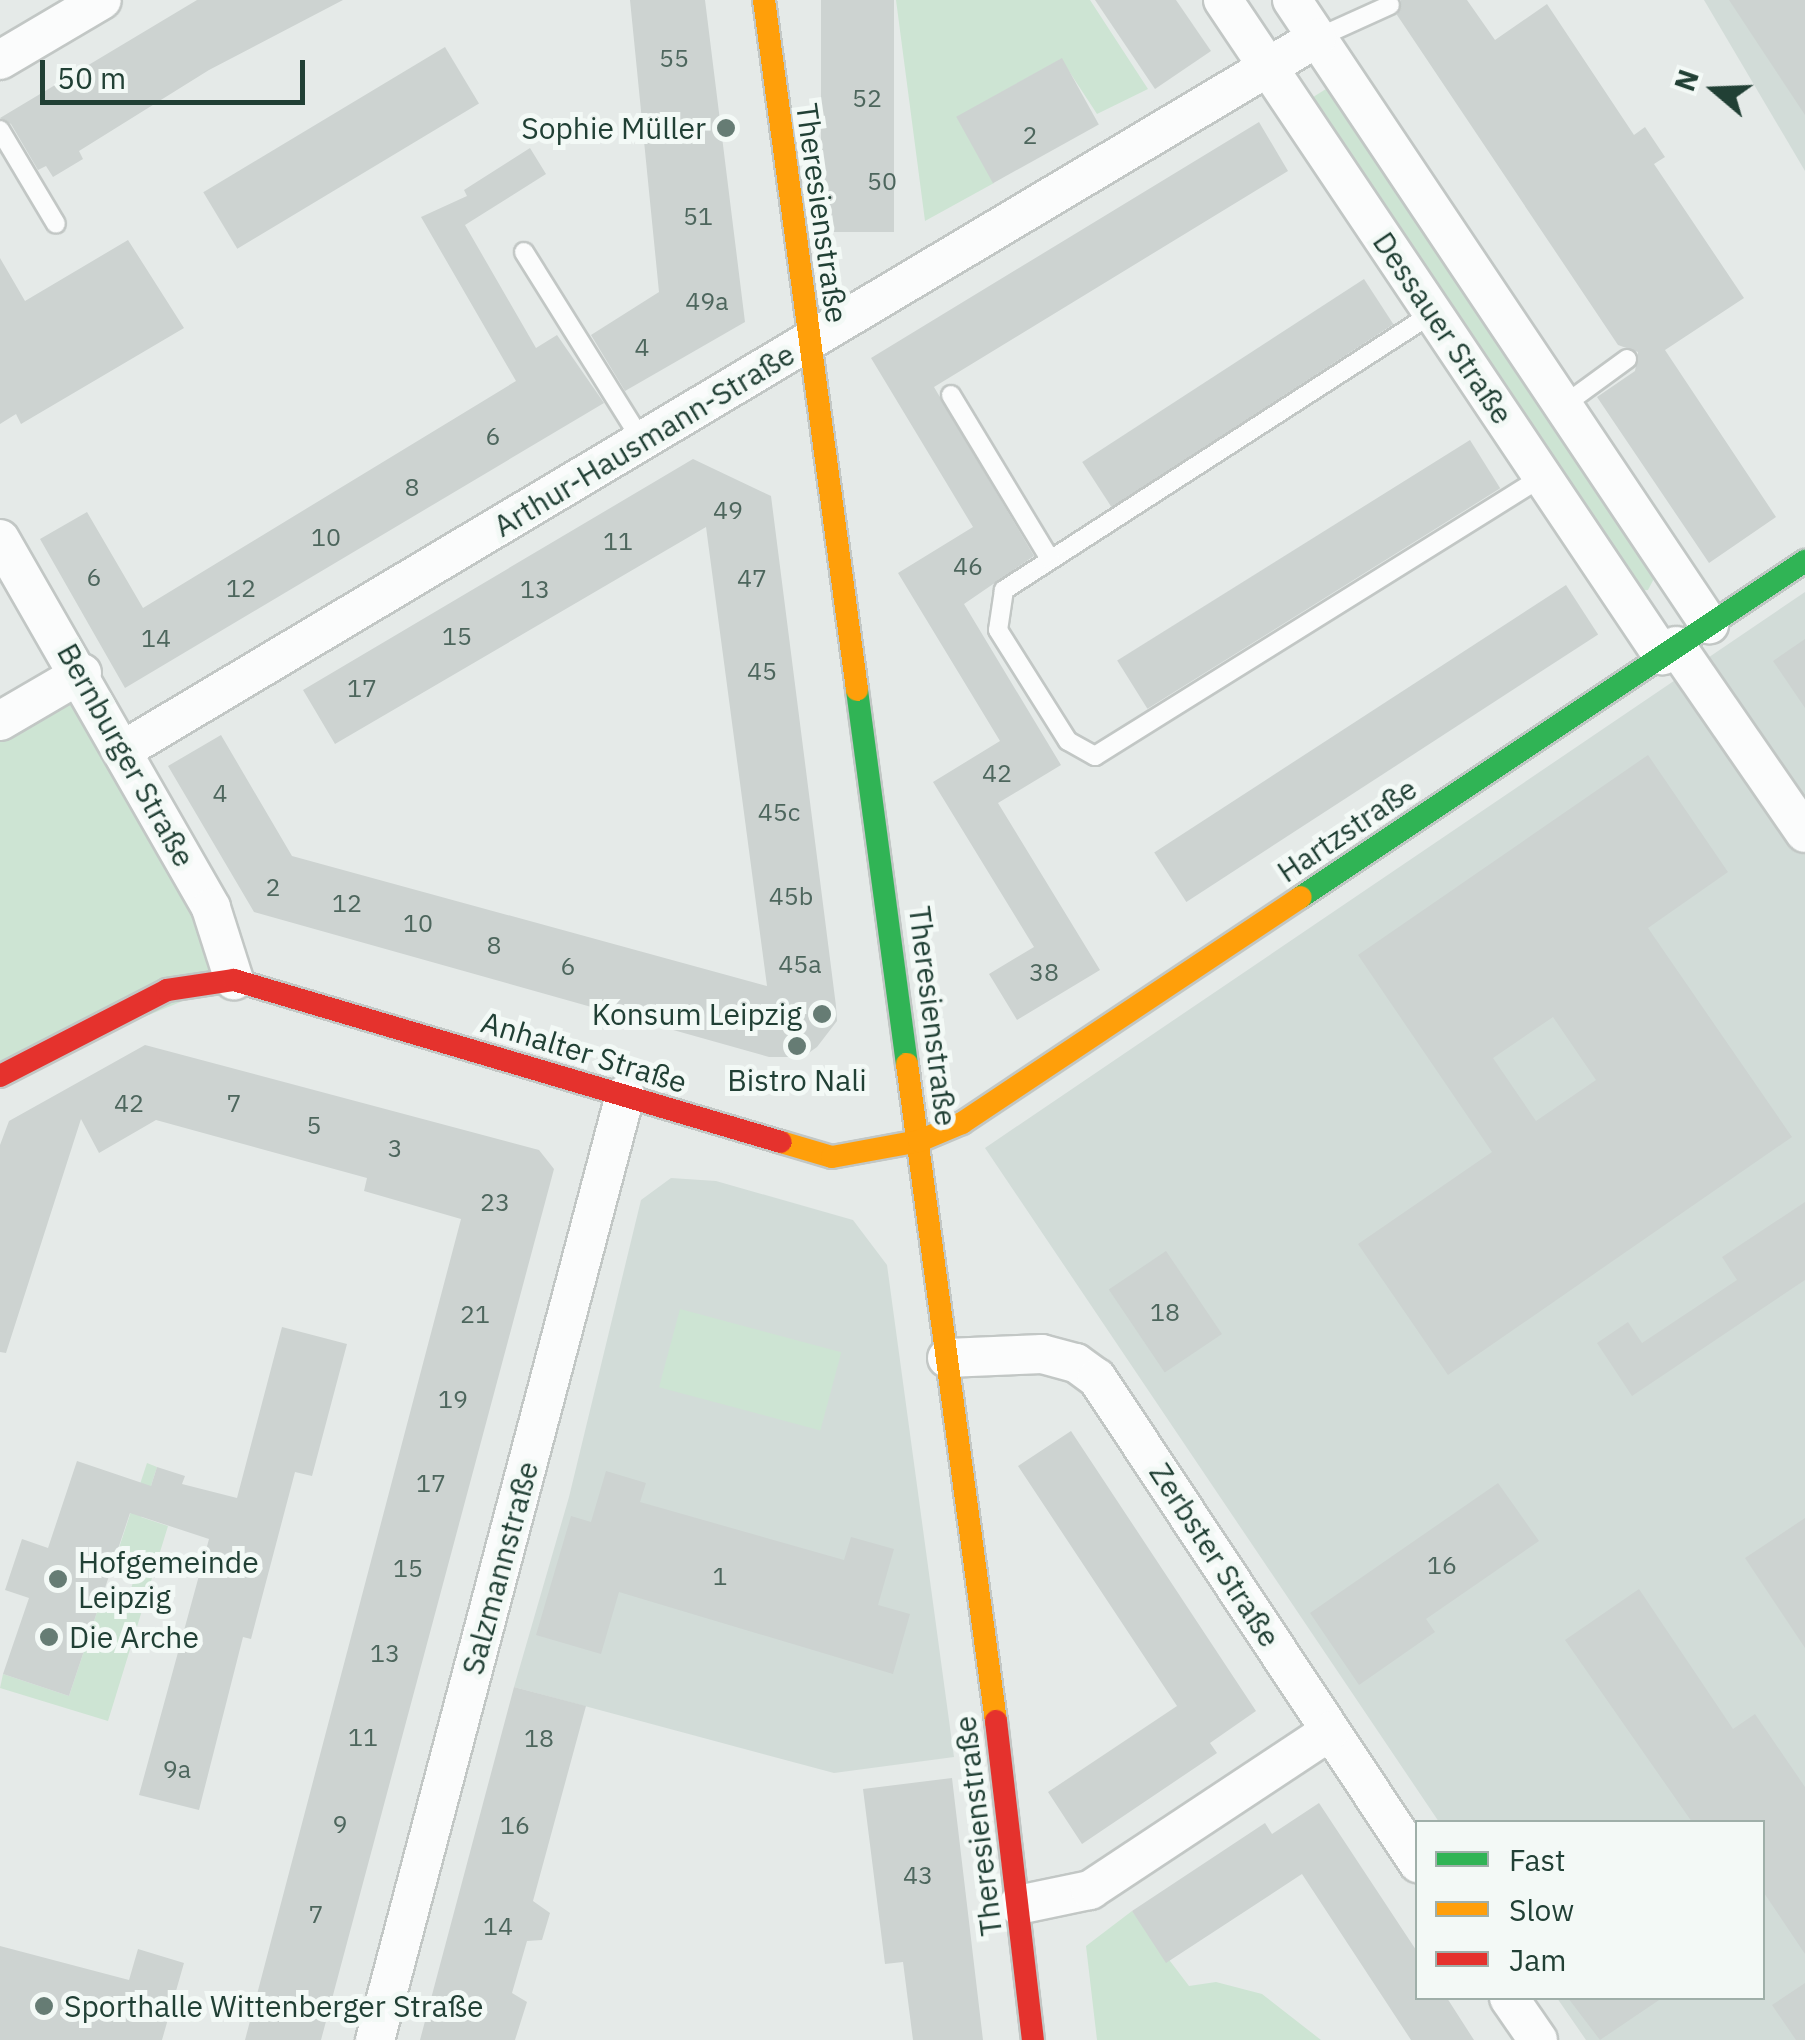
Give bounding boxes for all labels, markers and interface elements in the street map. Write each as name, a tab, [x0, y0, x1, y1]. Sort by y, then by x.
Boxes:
scale bar	[45, 40, 310, 102]
north arrow	[1665, 40, 1765, 140]
house number: 55	[659, 43, 689, 73]
text: 50 m	[57, 58, 126, 97]
text: N	[1665, 64, 1707, 96]
house number: 52	[852, 83, 882, 113]
street label: Theresienstraße	[789, 101, 855, 325]
place label: Sophie Müller	[521, 110, 706, 146]
marker: Sophie Müller	[715, 117, 737, 139]
house number: 2	[1023, 120, 1037, 150]
house number: 50	[867, 166, 897, 196]
house number: 51	[683, 201, 713, 231]
street label: Dessauer Straße	[1366, 225, 1520, 431]
house number: 49a	[685, 286, 729, 316]
house number: 4	[635, 332, 649, 362]
street label: Arthur-Hausmann-Straße	[487, 336, 801, 544]
house number: 6	[486, 421, 500, 451]
house number: 8	[405, 472, 419, 502]
house number: 49	[713, 495, 743, 525]
house number: 10	[311, 522, 341, 552]
house number: 11	[603, 526, 633, 556]
house number: 46	[953, 551, 983, 581]
house number: 6	[87, 562, 101, 592]
house number: 47	[737, 563, 767, 593]
house number: 12	[226, 573, 256, 603]
house number: 13	[520, 574, 550, 604]
house number: 15	[442, 621, 472, 651]
house number: 14	[141, 623, 171, 653]
street label: Bernburger Straße	[50, 637, 202, 873]
house number: 45	[747, 656, 777, 686]
house number: 17	[347, 673, 377, 703]
house number: 42	[982, 758, 1012, 788]
street label: Hartzstraße	[1270, 770, 1424, 890]
house number: 4	[213, 778, 227, 808]
house number: 45c	[758, 797, 800, 827]
house number: 2	[266, 872, 280, 902]
house number: 45b	[769, 881, 813, 911]
house number: 12	[332, 888, 362, 918]
street label: Theresienstraße	[902, 904, 964, 1128]
house number: 10	[403, 908, 433, 938]
house number: 8	[487, 930, 501, 960]
house number: 45a	[778, 949, 822, 979]
house number: 6	[561, 951, 575, 981]
house number: 38	[1029, 957, 1059, 987]
place label: Konsum Leipzig	[592, 996, 802, 1032]
marker: Konsum Leipzig	[811, 1003, 833, 1025]
street label: Anhalter Straße	[477, 1004, 691, 1100]
marker: Bistro Nali	[786, 1035, 808, 1057]
place label: Bistro Nali	[727, 1062, 867, 1098]
house number: 42	[114, 1088, 144, 1118]
house number: 7	[227, 1088, 241, 1118]
house number: 5	[307, 1110, 321, 1140]
house number: 3	[388, 1133, 402, 1163]
house number: 23	[480, 1187, 510, 1217]
house number: 18	[1150, 1297, 1180, 1327]
house number: 21	[460, 1299, 490, 1329]
house number: 19	[438, 1384, 468, 1414]
street label: Zerbster Straße	[1142, 1456, 1288, 1654]
street label: Salzmannstraße	[454, 1457, 546, 1679]
house number: 17	[416, 1468, 446, 1498]
place label: Hofgemeinde Leipzig	[78, 1544, 259, 1614]
house number: 16	[1427, 1550, 1457, 1580]
house number: 15	[393, 1553, 423, 1583]
house number: 1	[713, 1561, 727, 1591]
marker: Hofgemeinde Leipzig	[47, 1568, 69, 1590]
place label: Die Arche	[69, 1619, 199, 1655]
marker: Die Arche	[38, 1626, 60, 1648]
house number: 13	[370, 1638, 400, 1668]
street label: Theresienstraße	[947, 1714, 1009, 1938]
house number: 11	[348, 1722, 378, 1752]
house number: 18	[524, 1723, 554, 1753]
house number: 9a	[163, 1754, 191, 1784]
house number: 9	[333, 1809, 347, 1839]
house number: 16	[500, 1810, 530, 1840]
legend	[1415, 1820, 1765, 2000]
text: Fast	[1509, 1840, 1566, 1879]
house number: 43	[903, 1860, 933, 1890]
text: Slow	[1509, 1890, 1574, 1929]
house number: 7	[309, 1899, 323, 1929]
house number: 14	[483, 1911, 513, 1941]
text: Jam	[1509, 1940, 1567, 1979]
place label: Sporthalle Wittenberger Straße	[64, 1988, 483, 2024]
marker: Sporthalle Wittenberger Straße	[33, 1995, 55, 2017]

